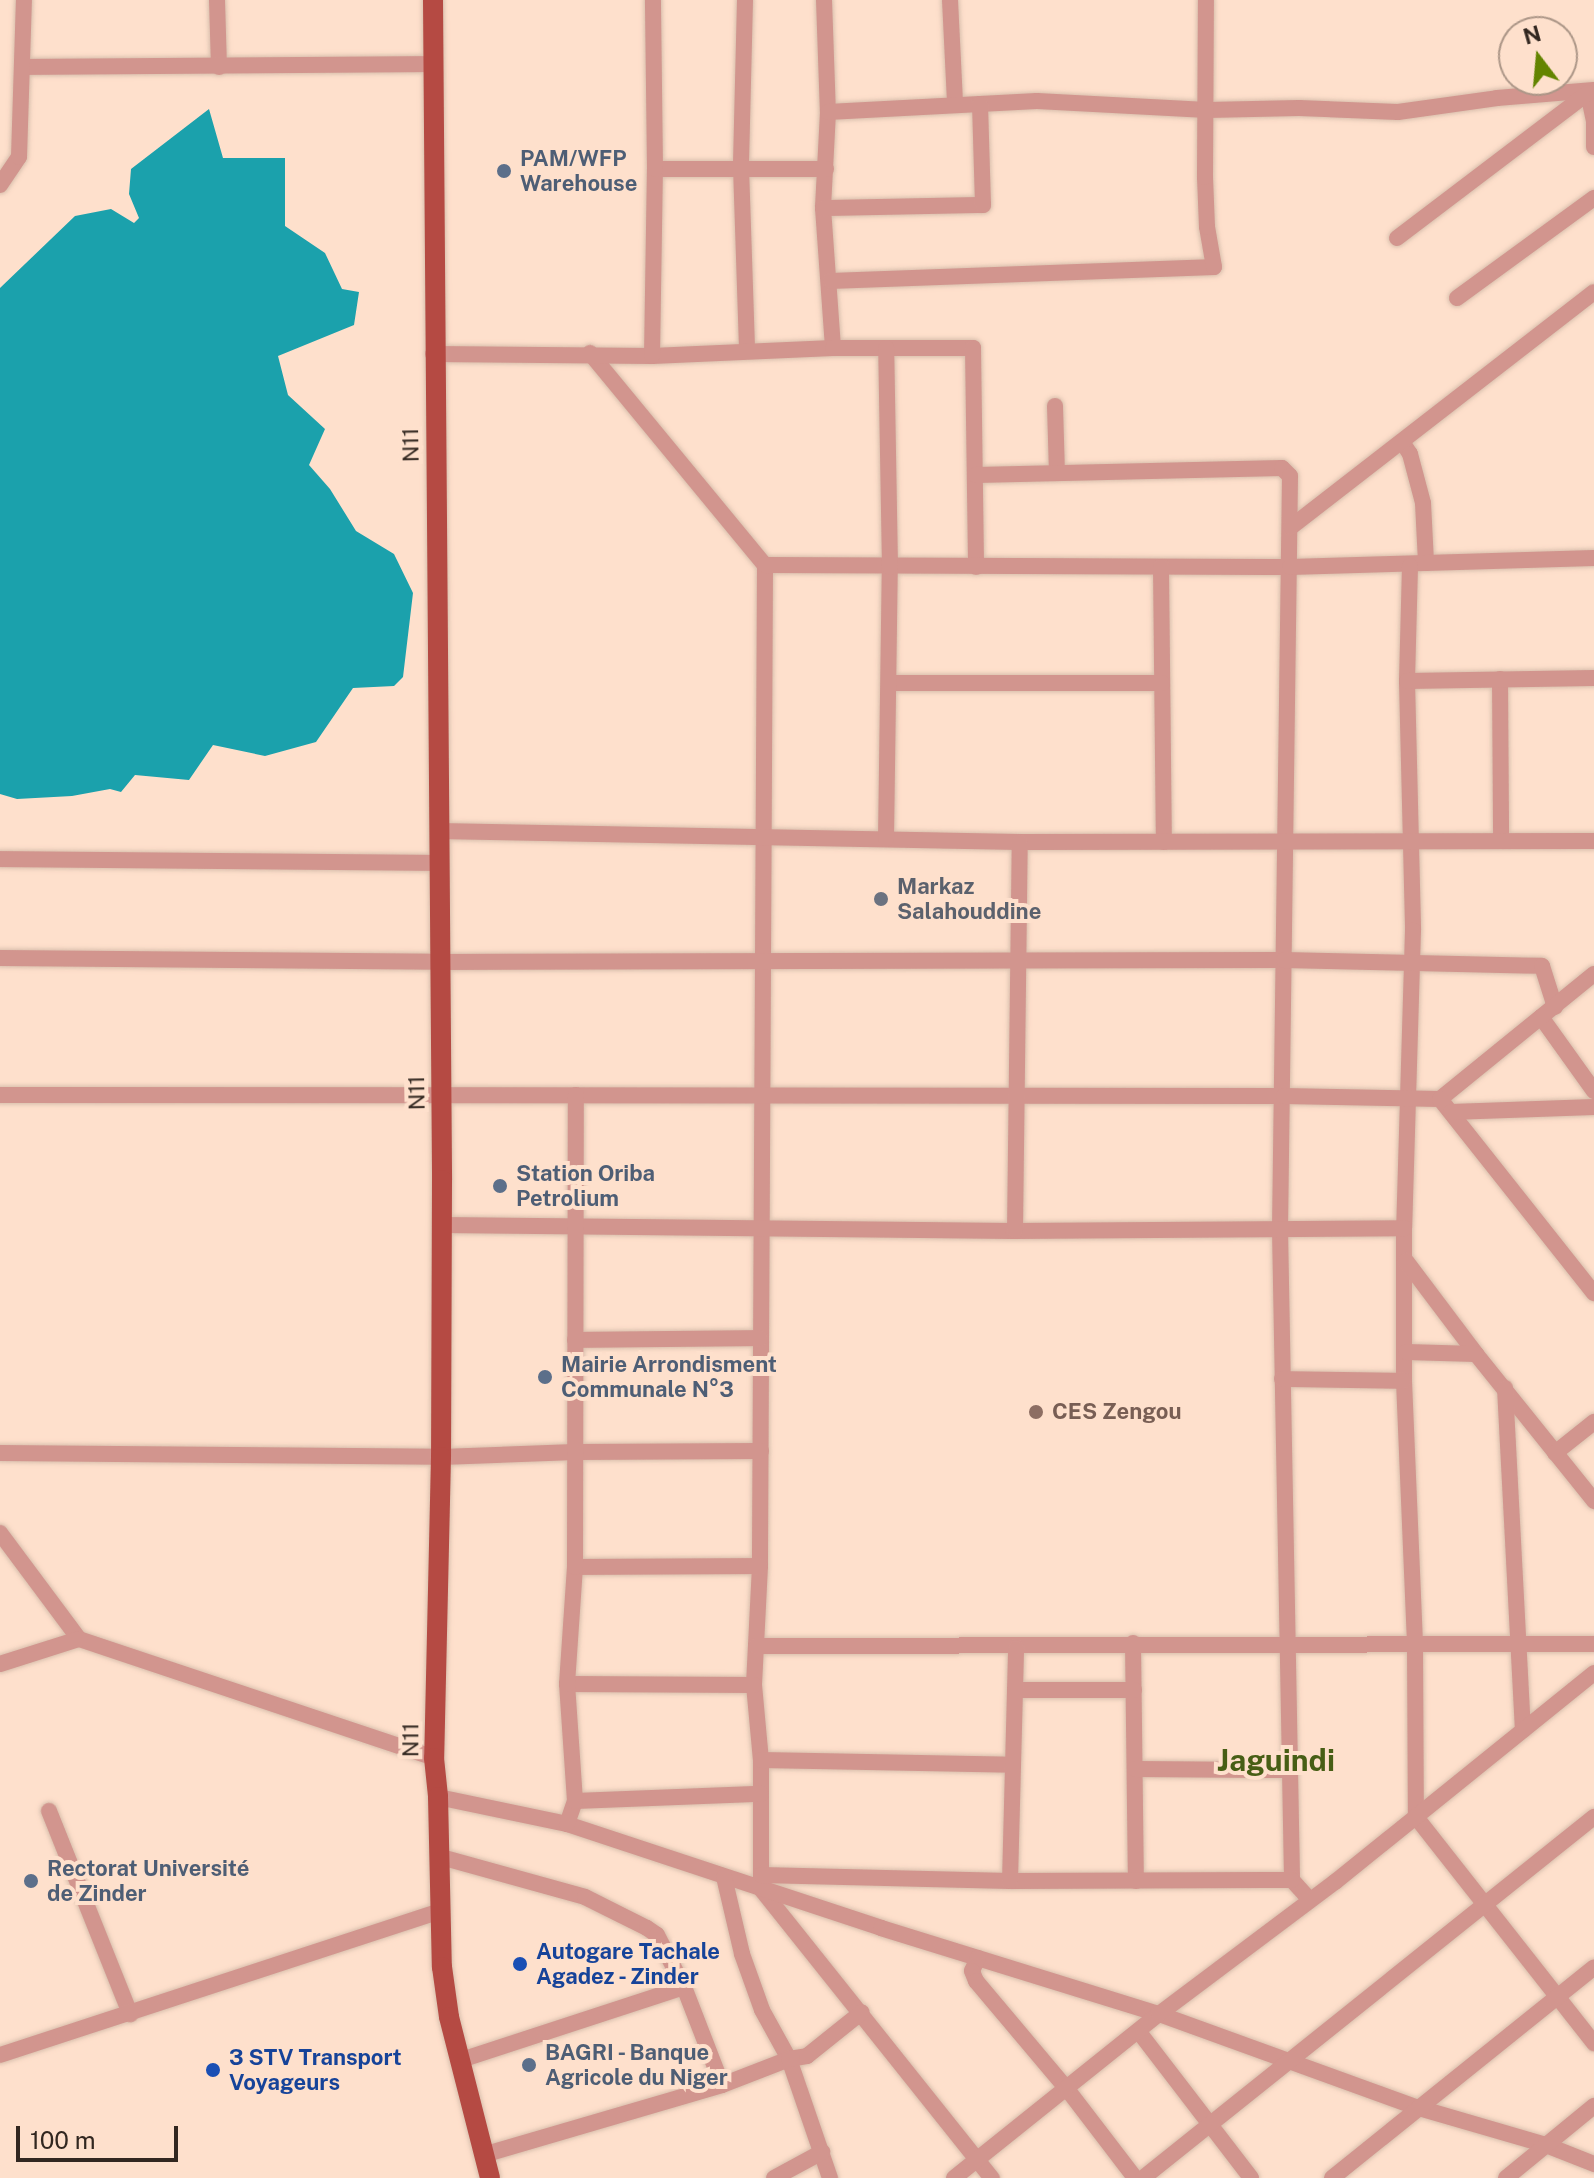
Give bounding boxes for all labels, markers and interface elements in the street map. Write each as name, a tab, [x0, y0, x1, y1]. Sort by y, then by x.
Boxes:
north arrow	[1498, 16, 1578, 96]
text: N	[1520, 20, 1544, 50]
place label: PAM/WFP Warehouse	[520, 145, 637, 196]
marker: PAM/WFP Warehouse	[495, 162, 513, 180]
street label: N11	[398, 428, 424, 462]
place label: Markaz Salahouddine	[897, 873, 1041, 924]
marker: Markaz Salahouddine	[872, 890, 890, 908]
street label: N11	[404, 1076, 430, 1110]
place label: Station Oriba Petrolium	[516, 1160, 655, 1212]
marker: Station Oriba Petrolium	[491, 1177, 509, 1195]
place label: Mairie Arrondisment Communale N°3	[561, 1351, 777, 1402]
marker: Mairie Arrondisment Communale N°3	[536, 1368, 554, 1386]
place label: CES Zengou	[1052, 1399, 1182, 1425]
marker: CES Zengou	[1027, 1403, 1045, 1421]
street label: N11	[398, 1723, 424, 1757]
district label: Jaguindi	[1217, 1742, 1335, 1778]
place label: Rectorat Université de Zinder	[47, 1855, 249, 1906]
marker: Rectorat Université de Zinder	[22, 1872, 40, 1890]
place label: Autogare Tachale Agadez - Zinder	[536, 1938, 720, 1990]
marker: Autogare Tachale Agadez - Zinder	[511, 1955, 529, 1973]
place label: BAGRI - Banque Agricole du Niger	[545, 2039, 728, 2090]
place label: 3 STV Transport Voyageurs	[229, 2044, 402, 2096]
marker: BAGRI - Banque Agricole du Niger	[520, 2056, 538, 2074]
marker: 3 STV Transport Voyageurs	[204, 2061, 222, 2079]
scale bar	[20, 2110, 182, 2160]
text: 100 m	[30, 2126, 96, 2154]

